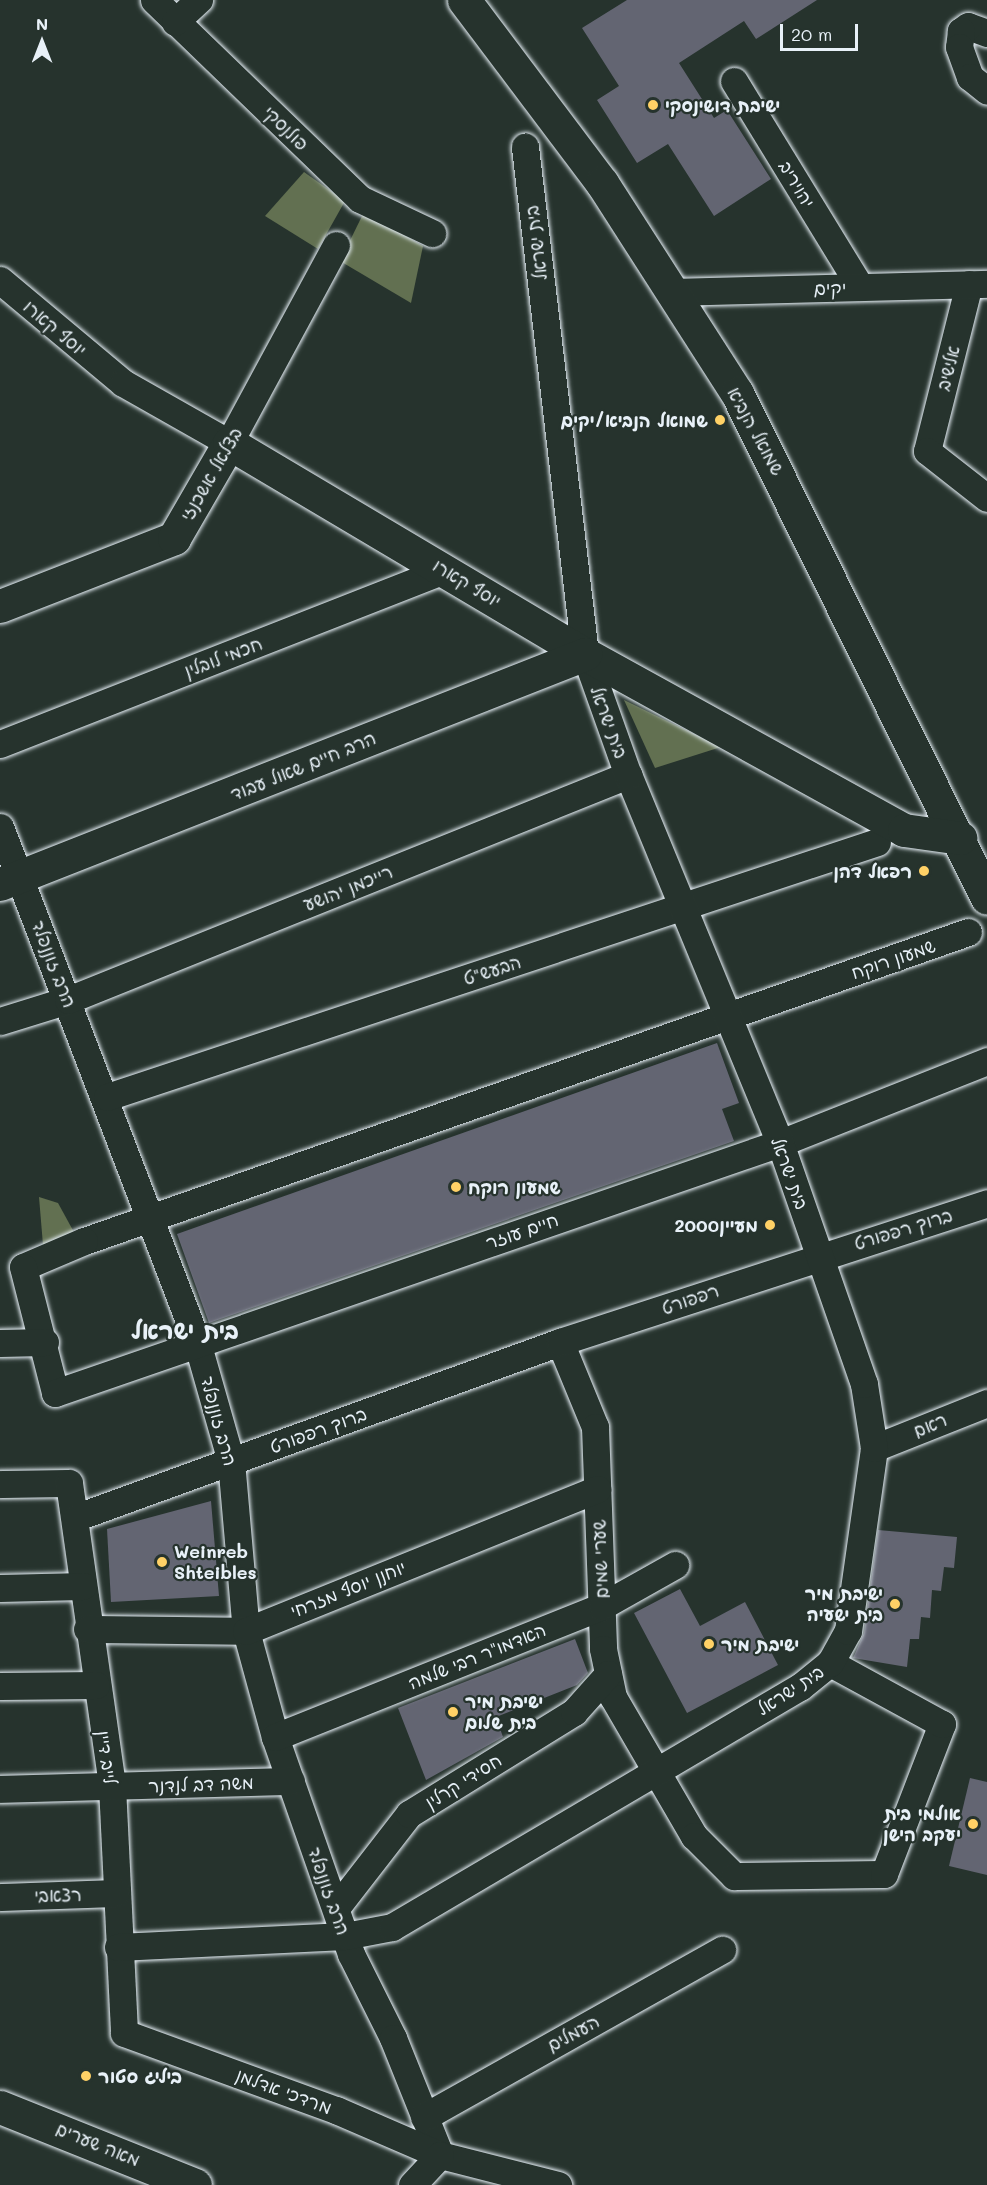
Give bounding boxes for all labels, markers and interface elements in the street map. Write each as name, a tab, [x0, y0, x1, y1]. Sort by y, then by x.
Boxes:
north arrow	[12, 12, 72, 72]
scale bar	[783, 12, 861, 50]
text: N	[36, 13, 48, 34]
text: 20 m	[791, 22, 832, 46]
place label: ישיבת דושינסקי	[665, 94, 780, 116]
marker: ישיבת דושינסקי	[646, 98, 660, 112]
street label: פולנסקי	[259, 101, 313, 155]
street label: יהויריב	[775, 157, 819, 211]
street label: בית ישראל	[521, 204, 551, 282]
street label: יקים	[814, 277, 846, 299]
street label: יוסף קארו	[19, 295, 91, 361]
street label: אלישיב	[932, 343, 964, 393]
street label: שמואל הנביא	[723, 383, 789, 479]
place label: שמואל הנביא/יקים	[561, 409, 708, 431]
marker: שמואל הנביא/יקים	[713, 413, 727, 427]
street label: בצלאל אשכנזי	[176, 423, 246, 525]
street label: יוסף קארו	[429, 554, 505, 612]
street label: חכמי לובלין	[181, 632, 265, 682]
street label: בית ישראל	[586, 683, 632, 761]
street label: הרב חיים שאול עבוד	[227, 727, 379, 805]
street label: רייכמן יהושע	[300, 860, 396, 916]
place label: רפאל דהן	[834, 860, 912, 882]
marker: רפאל דהן	[917, 864, 931, 878]
street label: הרב זוננפלד	[27, 917, 81, 1011]
street label: שמעון רוקח	[848, 934, 938, 984]
street label: הבעש"ט	[460, 951, 524, 989]
street label: בית ישראל	[767, 1134, 813, 1212]
place label: שמעון רוקח	[468, 1176, 561, 1198]
marker: שמעון רוקח	[449, 1180, 463, 1194]
street label: ברוך רפפורט	[851, 1204, 955, 1254]
street label: חיים עוזר	[483, 1209, 561, 1253]
place label: מעיין2000	[674, 1214, 758, 1236]
marker: מעיין2000	[763, 1218, 777, 1232]
street label: רפפורט	[658, 1279, 722, 1319]
district label: בית ישראל	[131, 1316, 239, 1344]
street label: הרב זוננפלד	[197, 1374, 241, 1468]
street label: ברוך רפפורט	[266, 1402, 370, 1458]
street label: ראם	[910, 1409, 950, 1441]
street label: שערי שמים	[588, 1519, 612, 1599]
place label: Weinreb Shteibles	[174, 1541, 257, 1584]
marker: Weinreb Shteibles	[155, 1555, 169, 1569]
street label: יוחנן יוסף מזרחי	[287, 1556, 409, 1622]
place label: ישיבת מיר בית ישעיה	[805, 1583, 883, 1626]
marker: ישיבת מיר בית ישעיה	[888, 1597, 902, 1611]
street label: האדמו"ר רבי שלמה	[405, 1619, 549, 1693]
place label: ישיבת מיר	[721, 1633, 799, 1655]
marker: ישיבת מיר	[702, 1637, 716, 1651]
street label: בית ישראל	[753, 1660, 827, 1720]
place label: ישיבת מיר בית שלום	[465, 1691, 543, 1734]
marker: ישיבת מיר בית שלום	[446, 1705, 460, 1719]
street label: לייב דיין	[93, 1729, 121, 1785]
street label: חסידי קרלין	[421, 1749, 505, 1813]
street label: משה דב לנדנר	[148, 1771, 254, 1797]
place label: אולמי בית יעקב הישן	[883, 1803, 961, 1846]
marker: אולמי בית יעקב הישן	[966, 1817, 980, 1831]
street label: הרב זוננפלד	[304, 1844, 354, 1938]
street label: רצאבי	[34, 1883, 82, 1907]
street label: העמלים	[543, 2010, 603, 2056]
street label: מרדכי אדלמן	[233, 2064, 335, 2118]
place label: ביליג סטור	[98, 2065, 182, 2087]
marker: ביליג סטור	[79, 2069, 93, 2083]
street label: מאה שערים	[53, 2117, 143, 2171]

